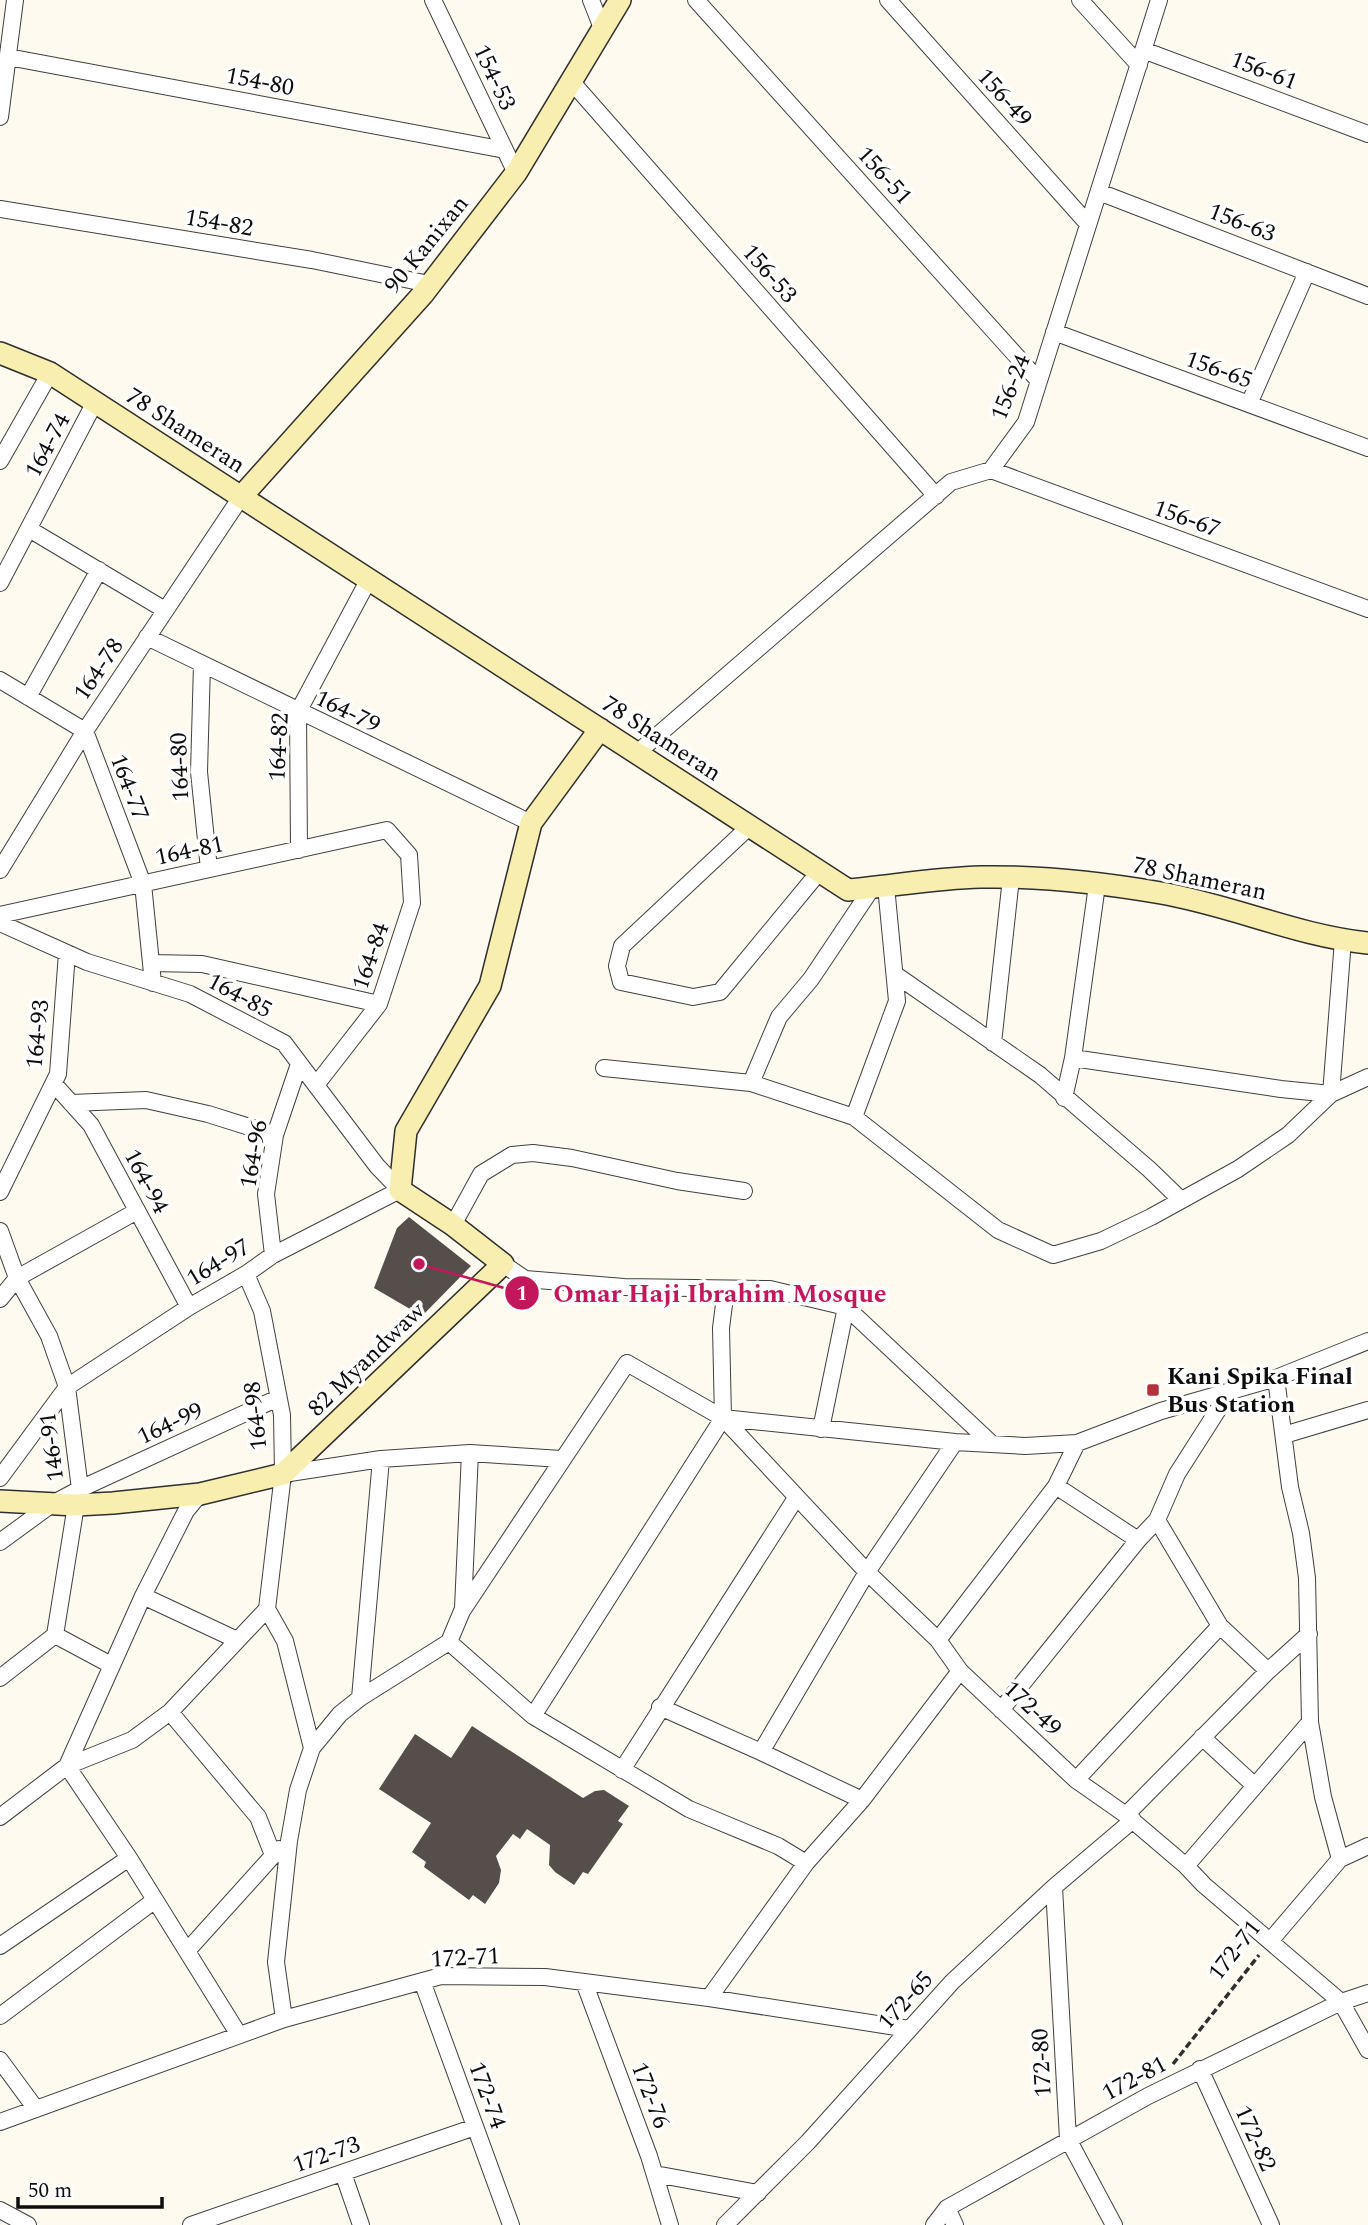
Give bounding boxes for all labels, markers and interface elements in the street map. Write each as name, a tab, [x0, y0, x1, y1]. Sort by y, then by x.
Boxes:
street label: 154-53	[463, 39, 525, 116]
street label: 156-61	[1225, 42, 1302, 100]
street label: 154-80	[223, 58, 297, 106]
street label: 156-49	[968, 60, 1041, 135]
street label: 156-51	[848, 138, 921, 213]
street label: 90 Kanixan	[376, 188, 478, 302]
street label: 156-63	[1203, 194, 1280, 252]
street label: 154-82	[182, 199, 256, 247]
street label: 156-53	[733, 236, 805, 312]
street label: 156-65	[1180, 341, 1257, 399]
street label: 156-24	[981, 349, 1041, 426]
street label: 78 Shameran	[119, 379, 252, 483]
street label: 164-74	[16, 407, 80, 484]
street label: 156-67	[1148, 490, 1225, 548]
street label: 164-78	[65, 631, 133, 708]
street label: 164-79	[309, 681, 386, 743]
street label: 78 Shameran	[595, 687, 728, 791]
street label: 164-82	[259, 712, 299, 782]
street label: 164-80	[161, 732, 199, 802]
street label: 164-77	[100, 749, 158, 826]
street label: 164-81	[152, 826, 227, 876]
street label: 78 Shameran	[1130, 847, 1270, 911]
street label: 164-84	[343, 918, 399, 995]
street label: 164-85	[201, 964, 278, 1028]
street label: 164-93	[16, 998, 60, 1070]
street label: 164-96	[230, 1117, 278, 1191]
street label: 164-94	[114, 1143, 178, 1220]
street label: 164-97	[180, 1230, 257, 1296]
callout: Omar Haji Ibrahim Mosque	[504, 1269, 901, 1316]
text: Omar Haji Ibrahim Mosque	[553, 1274, 887, 1314]
text: 1	[516, 1278, 528, 1310]
street label: 82 Myandwaw	[300, 1293, 434, 1425]
place label: Kani Spika Final Bus Station	[1167, 1359, 1353, 1423]
street label: 164-98	[234, 1380, 278, 1452]
marker: Kani Spika Final Bus Station	[1145, 1382, 1161, 1398]
street label: 164-99	[132, 1393, 209, 1455]
street label: 146-91	[30, 1410, 74, 1483]
street label: 172-49	[995, 1672, 1070, 1745]
street label: 172-71	[1199, 1912, 1270, 1989]
street label: 172-71	[430, 1938, 500, 1978]
street label: 172-65	[869, 1963, 942, 2038]
street label: 172-80	[1022, 2028, 1062, 2098]
street label: 172-81	[1096, 2047, 1173, 2111]
street label: 172-74	[458, 2057, 516, 2134]
street label: 172-76	[621, 2057, 679, 2134]
street label: 172-82	[1225, 2100, 1286, 2177]
street label: 172-73	[288, 2127, 365, 2183]
scale bar	[18, 2166, 161, 2210]
text: 50 m	[28, 2175, 72, 2207]

